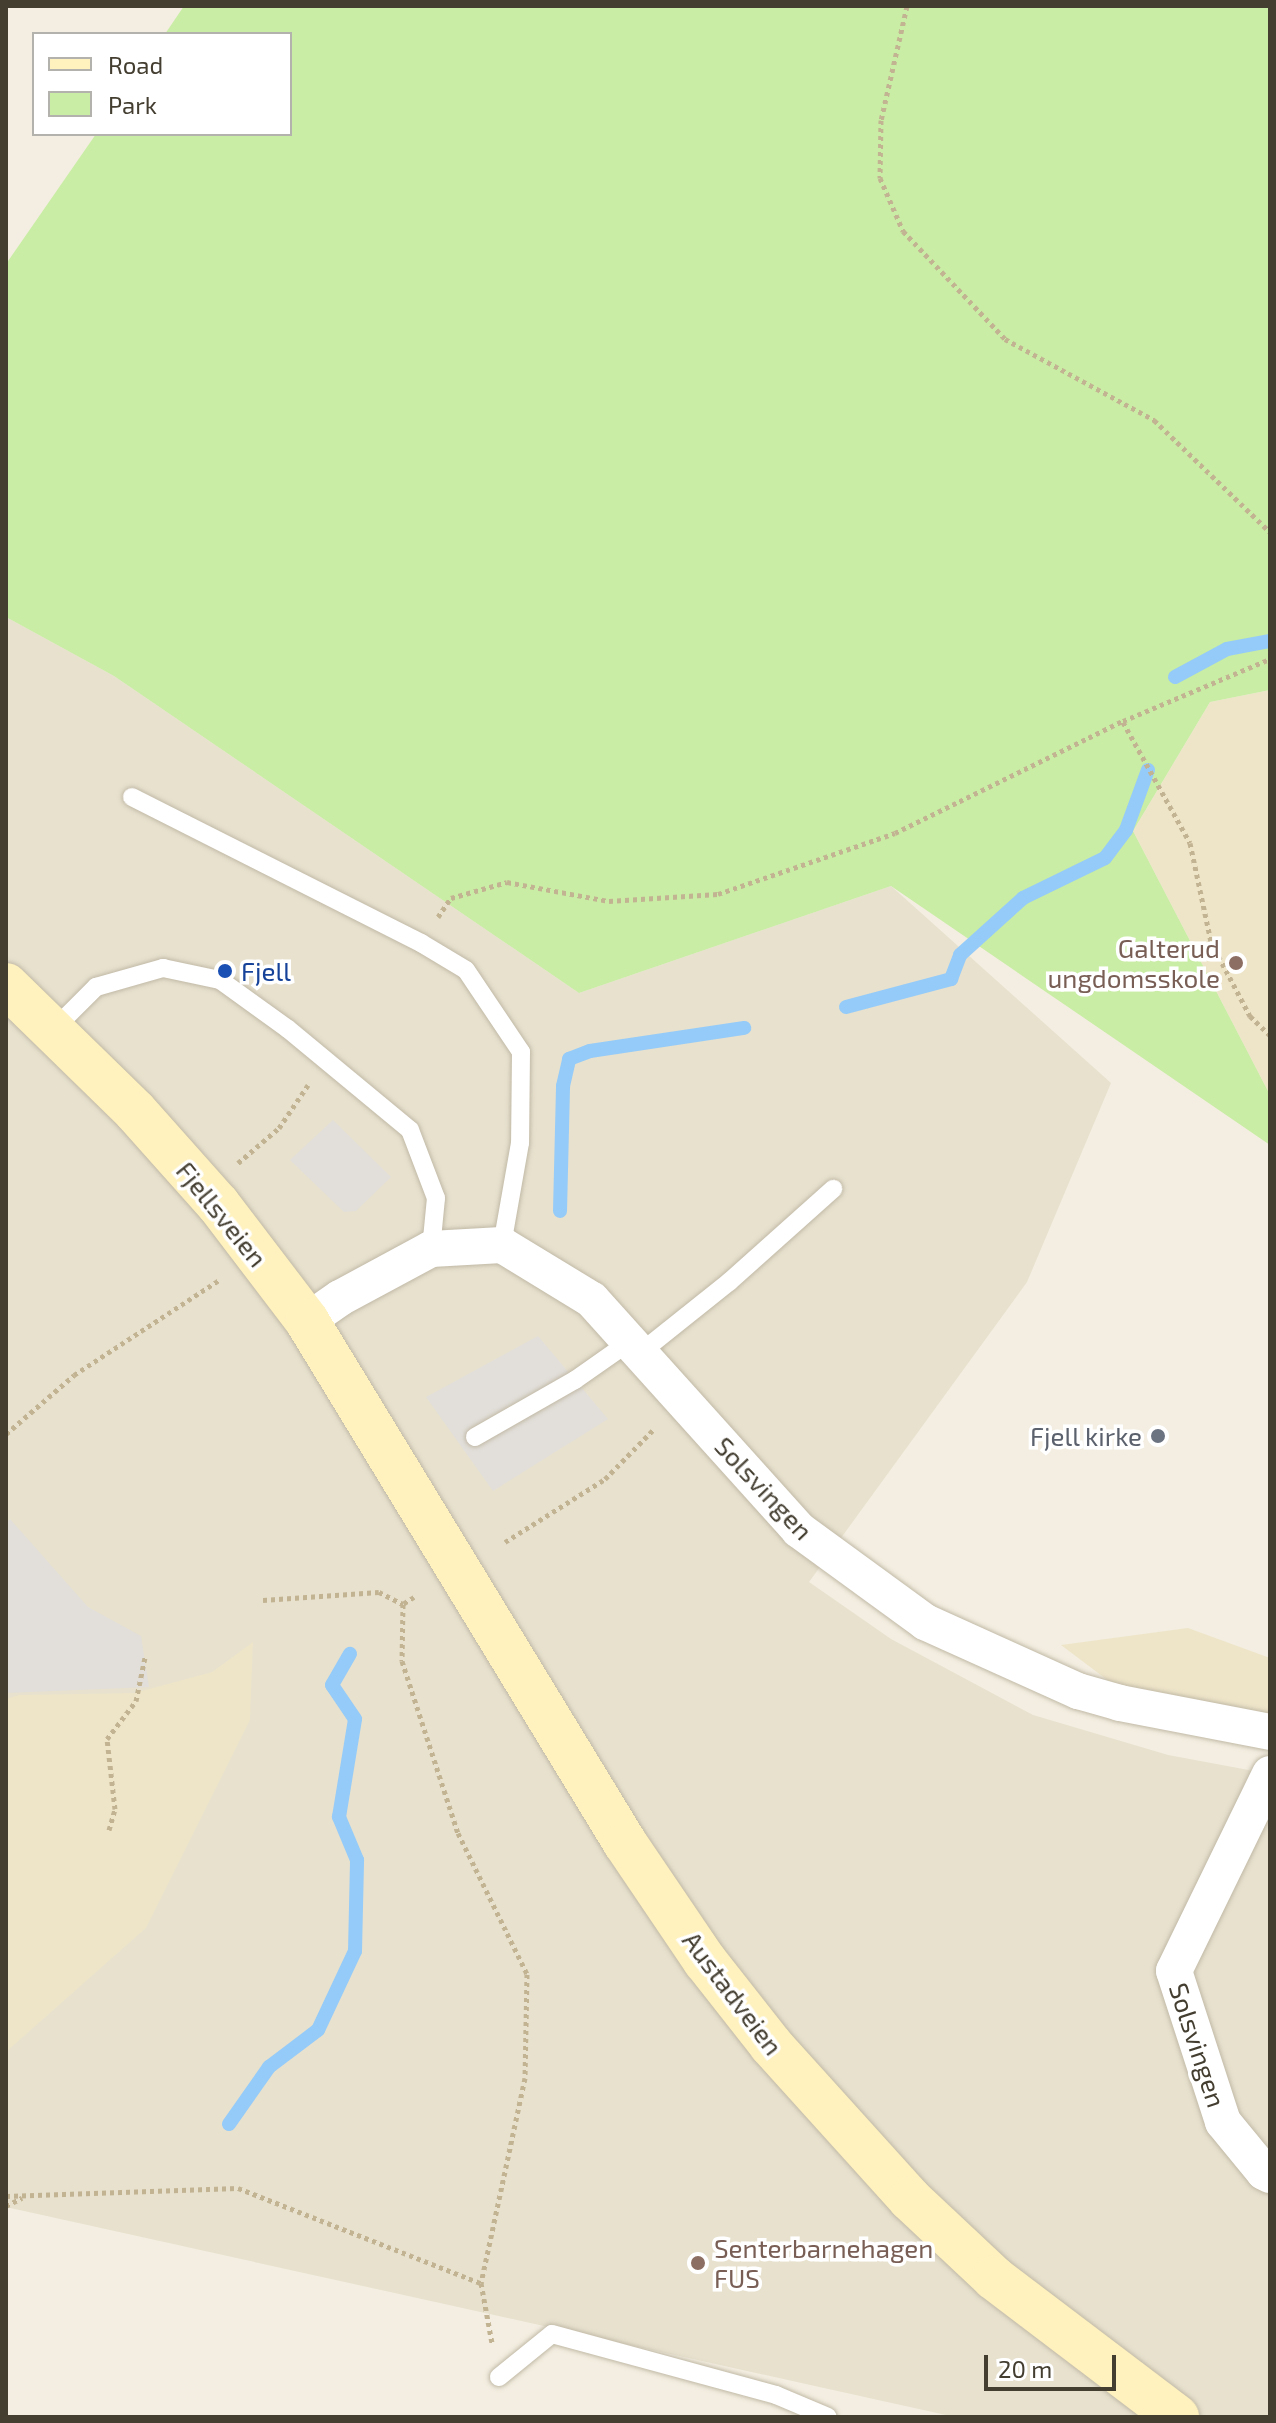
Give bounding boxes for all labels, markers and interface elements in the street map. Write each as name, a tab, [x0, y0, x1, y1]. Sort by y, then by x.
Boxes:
legend	[32, 32, 292, 136]
text: Road	[108, 50, 163, 79]
text: Park	[108, 90, 157, 119]
place label: Galterud ungdomsskole	[1048, 932, 1220, 994]
marker: Galterud ungdomsskole	[1227, 954, 1245, 972]
place label: Fjell	[241, 955, 291, 987]
marker: Fjell	[216, 962, 234, 980]
street label: Fjellsveien	[170, 1155, 274, 1273]
place label: Fjell kirke	[1029, 1420, 1142, 1452]
marker: Fjell kirke	[1149, 1427, 1167, 1445]
street label: Solsvingen	[709, 1430, 819, 1546]
street label: Austadveien	[676, 1925, 790, 2061]
street label: Solsvingen	[1163, 1979, 1233, 2111]
place label: Senterbarnehagen FUS	[714, 2232, 933, 2294]
marker: Senterbarnehagen FUS	[689, 2254, 707, 2272]
scale bar	[988, 2339, 1120, 2389]
text: 20 m	[998, 2354, 1052, 2383]

